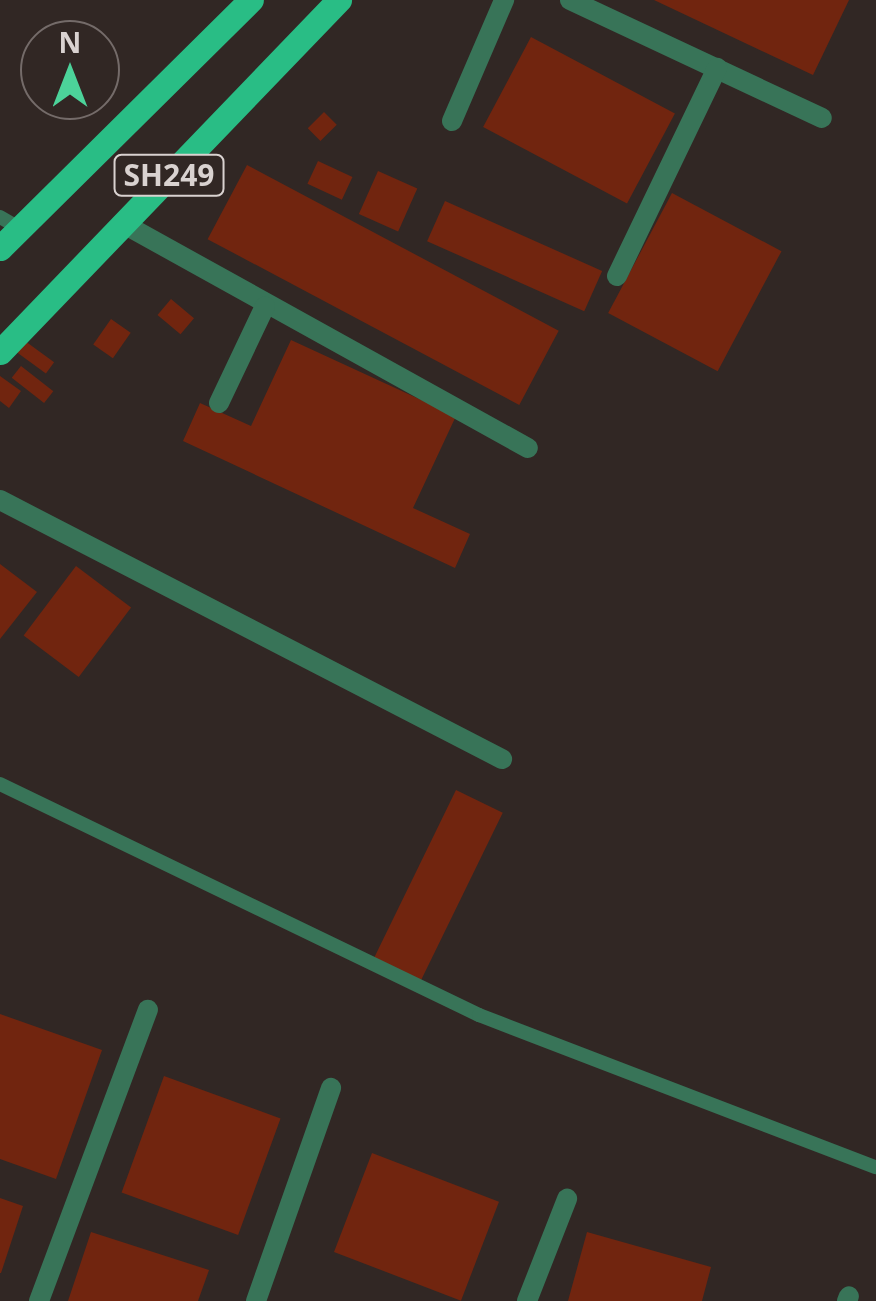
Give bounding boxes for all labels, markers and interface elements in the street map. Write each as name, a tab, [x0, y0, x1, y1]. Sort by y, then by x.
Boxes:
north arrow	[20, 20, 120, 120]
text: N	[59, 23, 81, 61]
road number: SH249	[111, 150, 226, 200]

